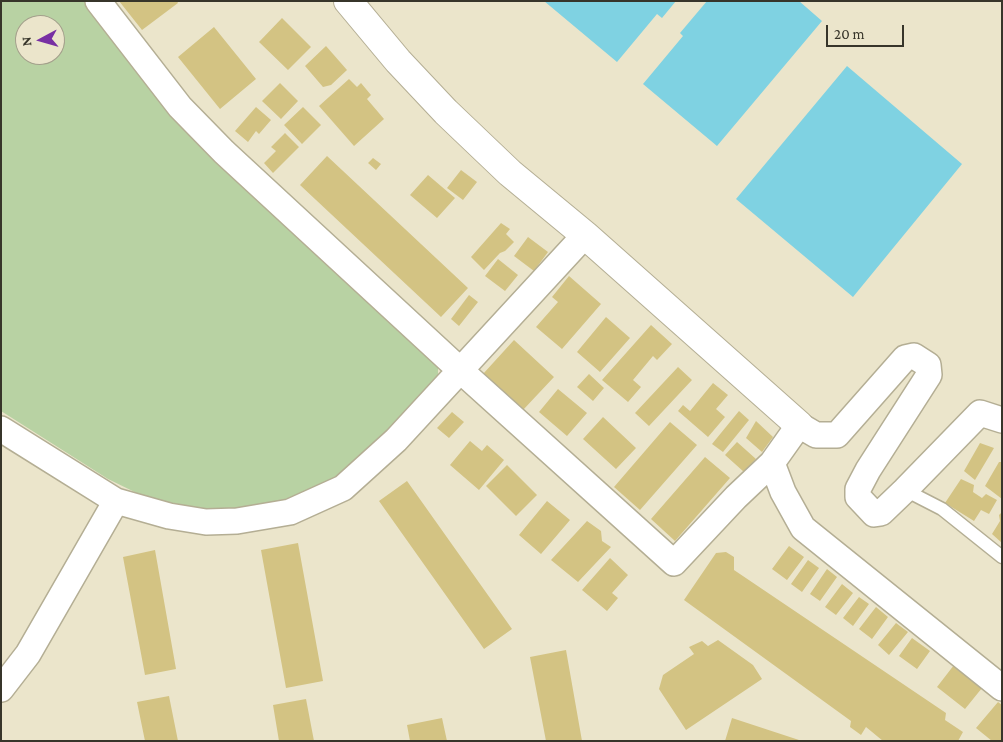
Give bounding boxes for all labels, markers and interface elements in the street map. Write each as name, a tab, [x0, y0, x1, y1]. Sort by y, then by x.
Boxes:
north arrow	[15, 15, 65, 65]
scale bar	[828, 15, 906, 47]
text: 20 m	[834, 26, 865, 42]
text: N	[18, 36, 35, 47]

